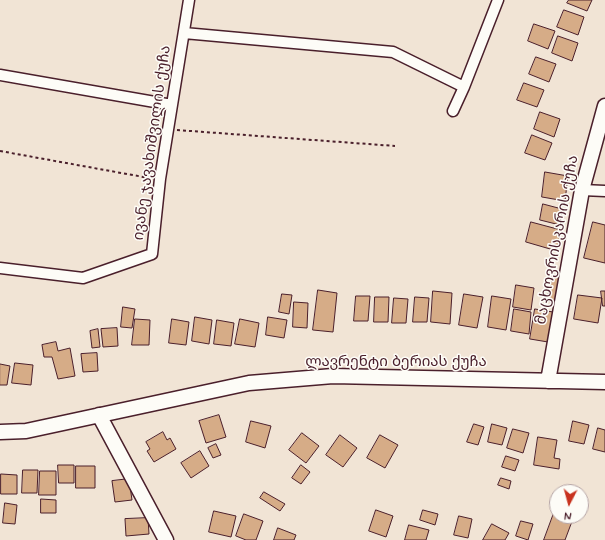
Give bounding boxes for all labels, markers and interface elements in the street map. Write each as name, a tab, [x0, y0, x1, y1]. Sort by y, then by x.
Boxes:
street label: ივანე ჯავახიშვილის ქუჩა	[130, 44, 176, 242]
street label: მაცხოვრისკარის ქუჩა	[533, 154, 583, 326]
street label: ლავრენტი ბერიას ქუჩა	[305, 354, 487, 372]
north arrow	[549, 484, 589, 524]
text: N	[563, 508, 572, 522]

